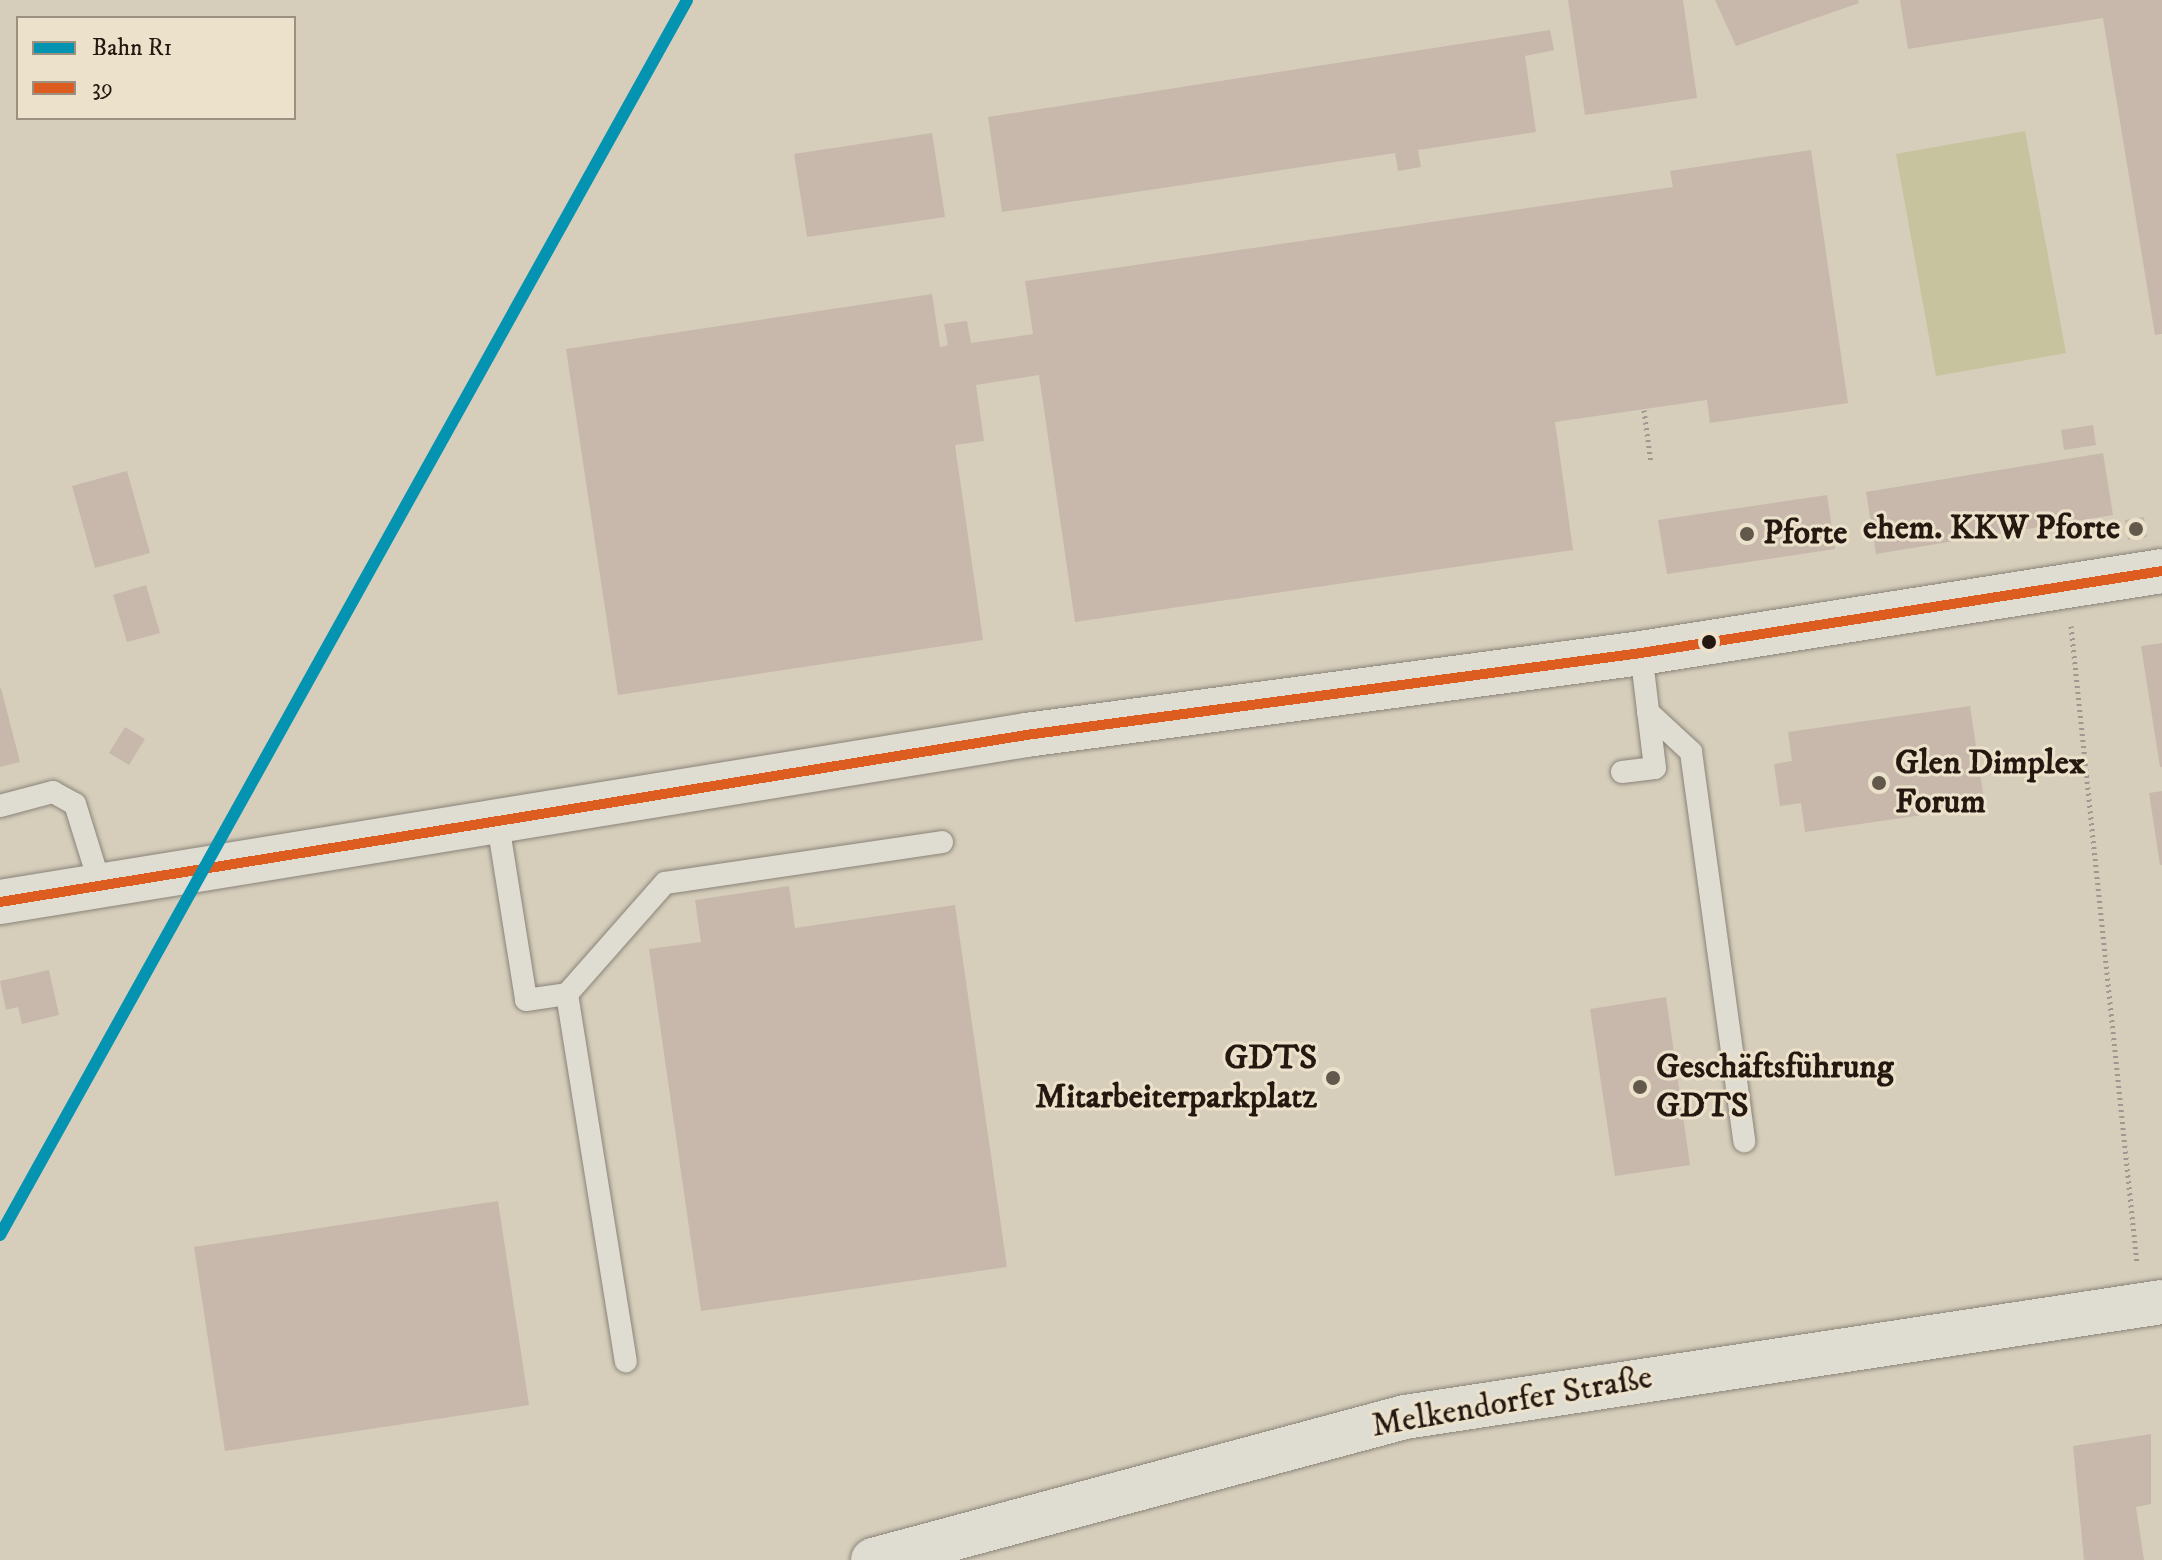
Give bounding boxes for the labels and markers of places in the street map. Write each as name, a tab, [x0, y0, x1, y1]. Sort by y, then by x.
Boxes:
place label: ehem. KKW Pforte	[1863, 509, 2120, 549]
place label: Pforte	[1763, 514, 1847, 554]
marker: ehem. KKW Pforte	[2127, 520, 2145, 538]
marker: Pforte	[1738, 525, 1756, 543]
unlabelled marker	[1701, 634, 1717, 650]
place label: Glen Dimplex Forum	[1895, 743, 2085, 822]
marker: Glen Dimplex Forum	[1870, 774, 1888, 792]
place label: GDTS Mitarbeiterparkplatz	[1035, 1038, 1317, 1118]
place label: Geschäftsführung GDTS	[1656, 1047, 1894, 1126]
marker: GDTS Mitarbeiterparkplatz	[1324, 1069, 1342, 1087]
marker: Geschäftsführung GDTS	[1631, 1078, 1649, 1096]

